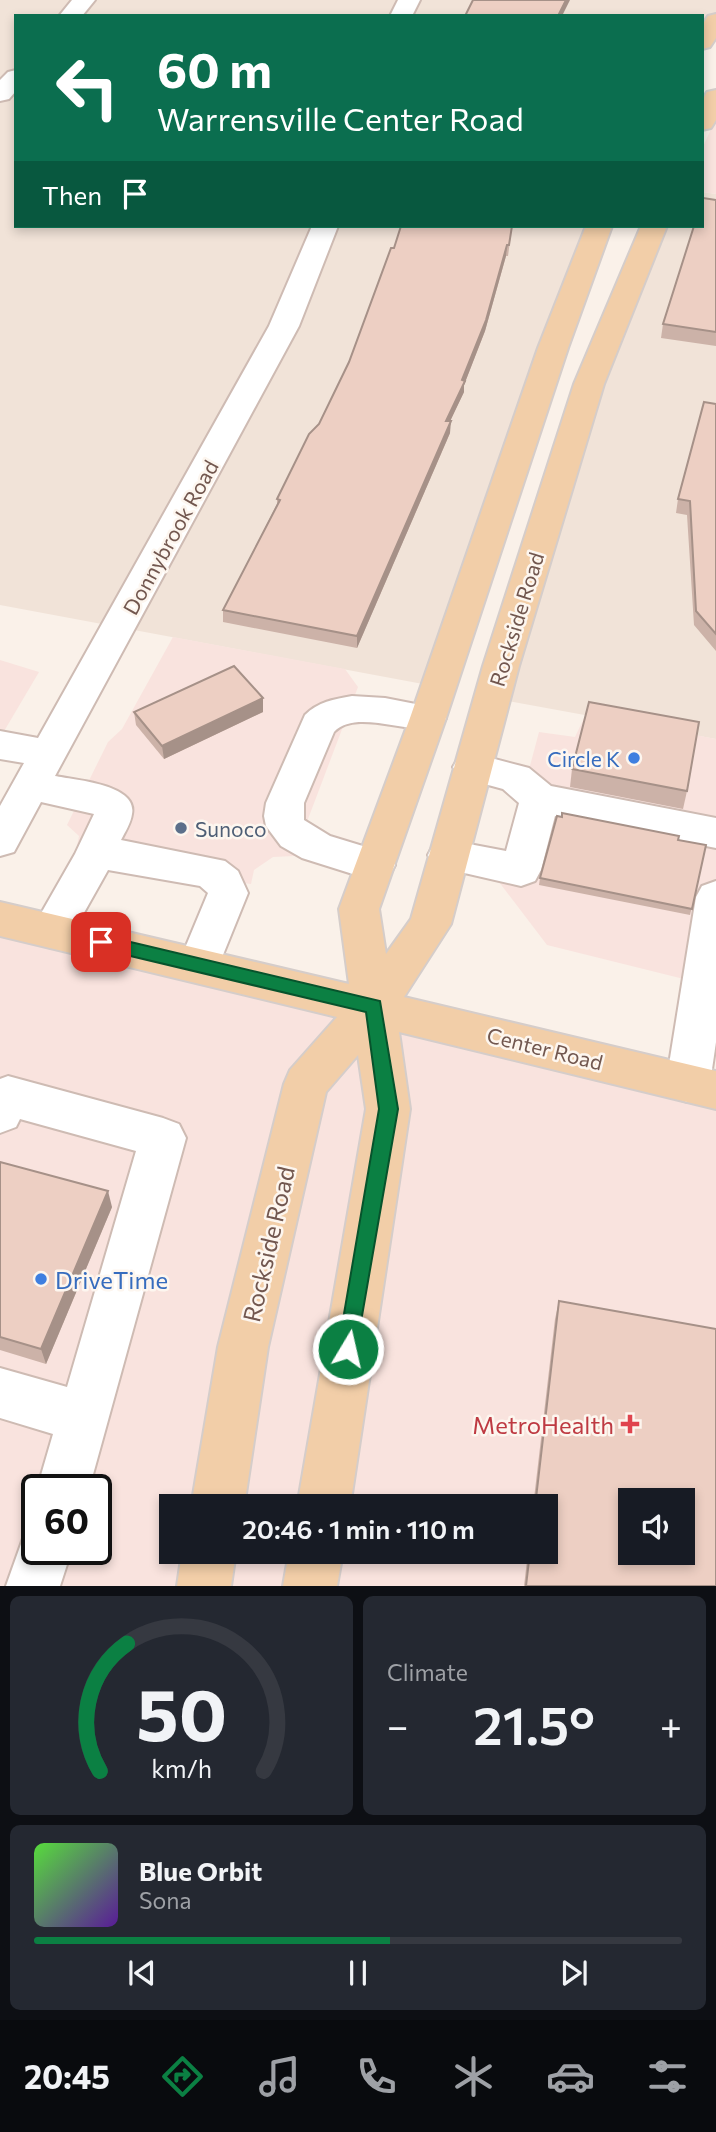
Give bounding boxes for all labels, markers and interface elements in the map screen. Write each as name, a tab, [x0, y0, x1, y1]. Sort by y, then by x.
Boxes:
text: 60 m	[157, 38, 272, 98]
icon: left	[42, 42, 133, 133]
text: Warrensville Center Road	[157, 98, 524, 138]
icon: arrive	[116, 175, 154, 213]
text: Then	[42, 179, 102, 210]
street label: Donnybrook Road	[117, 455, 223, 619]
street label: Rockside Road	[484, 549, 548, 689]
place label: Circle K	[547, 746, 620, 771]
marker: Circle K	[626, 750, 642, 766]
place label: Sunoco	[195, 816, 267, 841]
marker: Sunoco	[173, 820, 189, 836]
pin	[71, 912, 131, 972]
icon: arrive	[82, 923, 120, 961]
street label: Center Road	[484, 1022, 606, 1074]
street label: Rockside Road	[236, 1163, 300, 1325]
place label: DriveTime	[55, 1265, 168, 1294]
marker: DriveTime	[33, 1271, 49, 1287]
position arrow	[311, 1312, 385, 1386]
place label: MetroHealth	[472, 1410, 614, 1439]
marker: MetroHealth	[620, 1414, 640, 1434]
speed limit sign: 60	[21, 1474, 112, 1565]
map controls	[618, 1488, 695, 1565]
button: sound	[618, 1488, 695, 1565]
text: 20:46 · 1 min · 110 m	[242, 1513, 475, 1544]
text: Climate	[387, 1658, 468, 1686]
text: 50	[136, 1668, 227, 1757]
text: 21.5°	[473, 1692, 595, 1756]
text: −	[387, 1701, 409, 1748]
text: +	[660, 1701, 682, 1748]
text: km/h	[151, 1753, 212, 1783]
text: Blue Orbit	[139, 1855, 262, 1886]
text: Sona	[139, 1886, 191, 1914]
icon: previous	[123, 1954, 161, 1992]
icon: pause	[339, 1954, 377, 1992]
icon: next	[555, 1954, 593, 1992]
icon: directions	[158, 2052, 207, 2101]
icon: music	[255, 2052, 304, 2101]
icon: phone	[352, 2052, 401, 2101]
icon: climate	[449, 2052, 498, 2101]
icon: car	[546, 2052, 595, 2101]
icon: filters	[643, 2052, 692, 2101]
text: 20:45	[24, 2056, 110, 2096]

